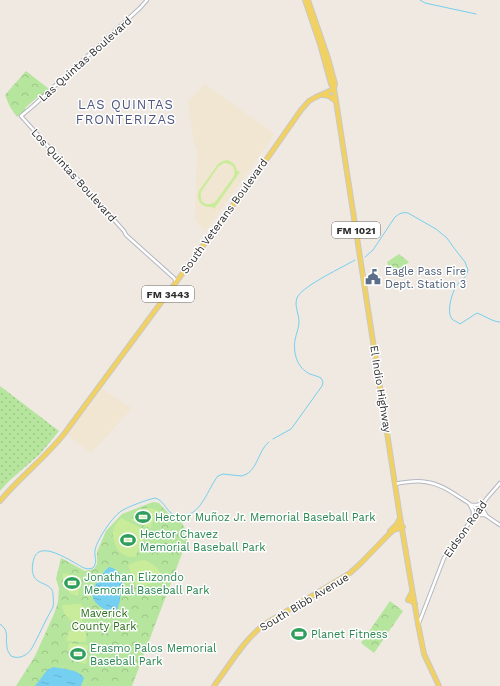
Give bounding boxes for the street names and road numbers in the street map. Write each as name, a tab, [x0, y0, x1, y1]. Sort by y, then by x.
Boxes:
street label: Las Quintas Boulevard	[36, 14, 134, 105]
street label: Los Quintas Boulevard	[28, 126, 119, 225]
street label: South Veterans Boulevard	[178, 156, 271, 276]
road number: FM 1021	[332, 222, 380, 238]
road number: FM 3443	[142, 286, 194, 302]
street label: El Indio Highway	[367, 345, 394, 434]
street label: Eidson Road	[441, 498, 490, 560]
street label: South Bibb Avenue	[257, 571, 351, 634]

